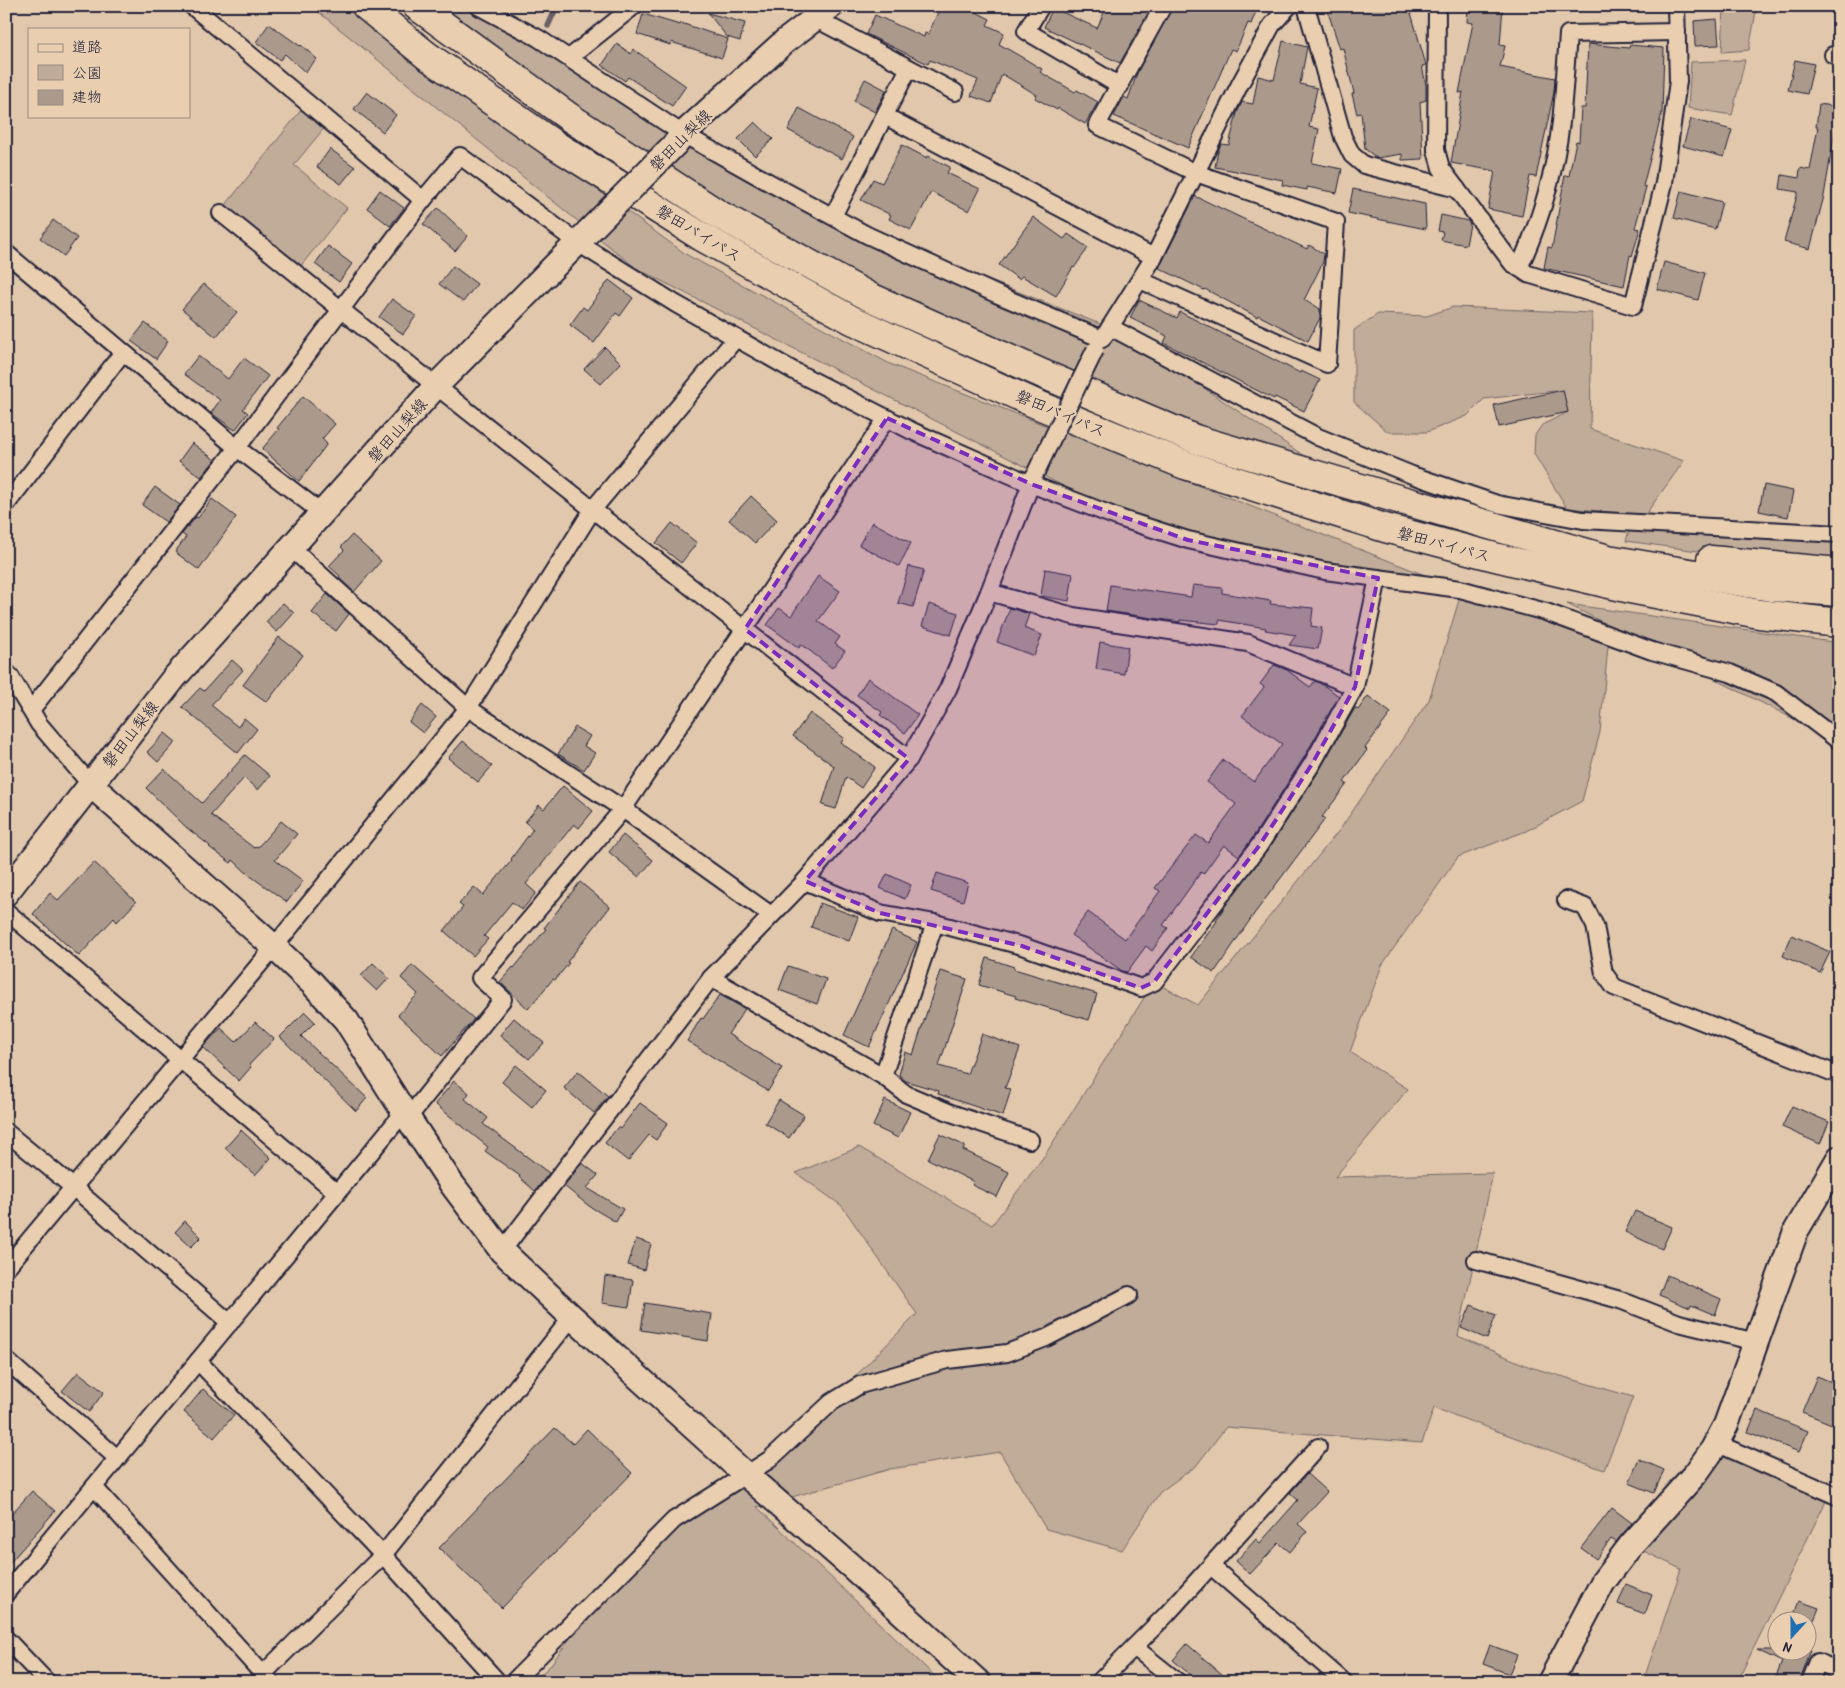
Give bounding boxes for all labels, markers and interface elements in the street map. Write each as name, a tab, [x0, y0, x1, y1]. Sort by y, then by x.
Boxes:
legend	[28, 28, 190, 118]
text: 道路	[72, 36, 102, 57]
text: 公園	[72, 62, 102, 83]
text: 建物	[72, 86, 102, 107]
street label: 磐田山梨線	[644, 104, 716, 176]
street label: 磐田バイパス	[652, 199, 746, 267]
street label: 磐田バイパス	[1013, 384, 1109, 442]
street label: 磐田山梨線	[362, 393, 432, 467]
street label: 磐田バイパス	[1395, 521, 1493, 567]
street label: 磐田山梨線	[97, 696, 163, 772]
north arrow	[1768, 1610, 1818, 1660]
text: N	[1780, 1638, 1794, 1659]

